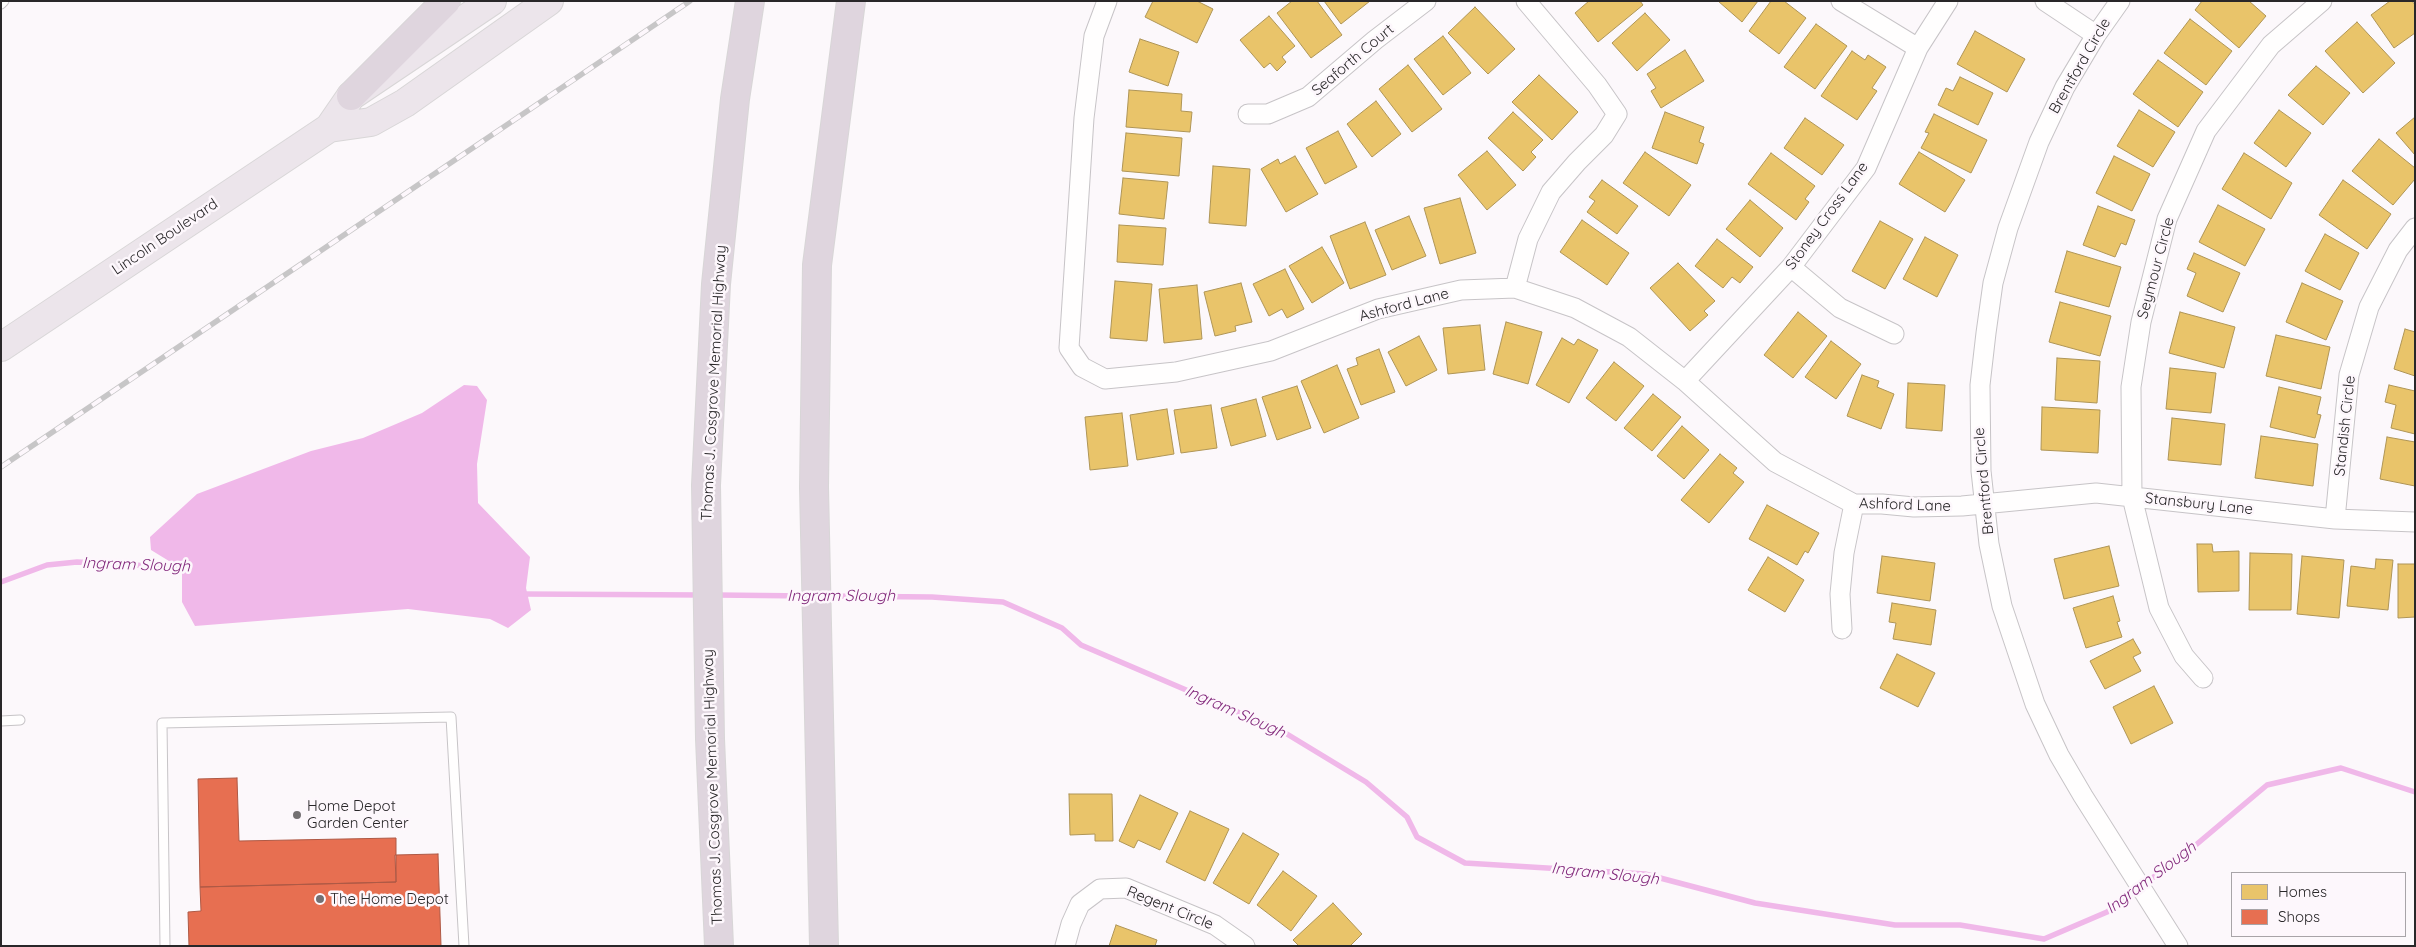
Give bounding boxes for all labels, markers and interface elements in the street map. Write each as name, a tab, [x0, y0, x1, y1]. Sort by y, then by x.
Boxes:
street label: Brentford Circle	[2045, 15, 2115, 117]
street label: Seaforth Court	[1308, 20, 1398, 100]
street label: Stoney Cross Lane	[1782, 159, 1872, 273]
street label: Lincoln Boulevard	[109, 195, 221, 279]
street label: Seymour Circle	[2134, 215, 2178, 321]
street label: Thomas J. Cosgrove Memorial Highway	[698, 245, 730, 521]
street label: Ashford Lane	[1357, 284, 1451, 326]
street label: Standish Circle	[2331, 375, 2359, 477]
street label: Brentford Circle	[1970, 427, 1998, 535]
street label: Stansbury Lane	[2144, 489, 2254, 519]
street label: Ashford Lane	[1859, 494, 1951, 516]
water label: Ingram Slough	[82, 554, 190, 576]
water label: Ingram Slough	[787, 586, 895, 606]
street label: Thomas J. Cosgrove Memorial Highway	[699, 649, 727, 925]
water label: Ingram Slough	[1182, 681, 1288, 743]
place label: Home Depot Garden Center	[307, 797, 409, 832]
marker: Home Depot Garden Center	[291, 809, 303, 821]
water label: Ingram Slough	[2102, 838, 2200, 918]
water label: Ingram Slough	[1550, 859, 1660, 889]
legend	[2231, 872, 2406, 937]
street label: Regent Circle	[1124, 882, 1216, 934]
text: Homes	[2278, 882, 2327, 901]
place label: The Home Depot	[330, 890, 449, 908]
marker: The Home Depot	[314, 893, 326, 905]
text: Shops	[2278, 907, 2320, 926]

